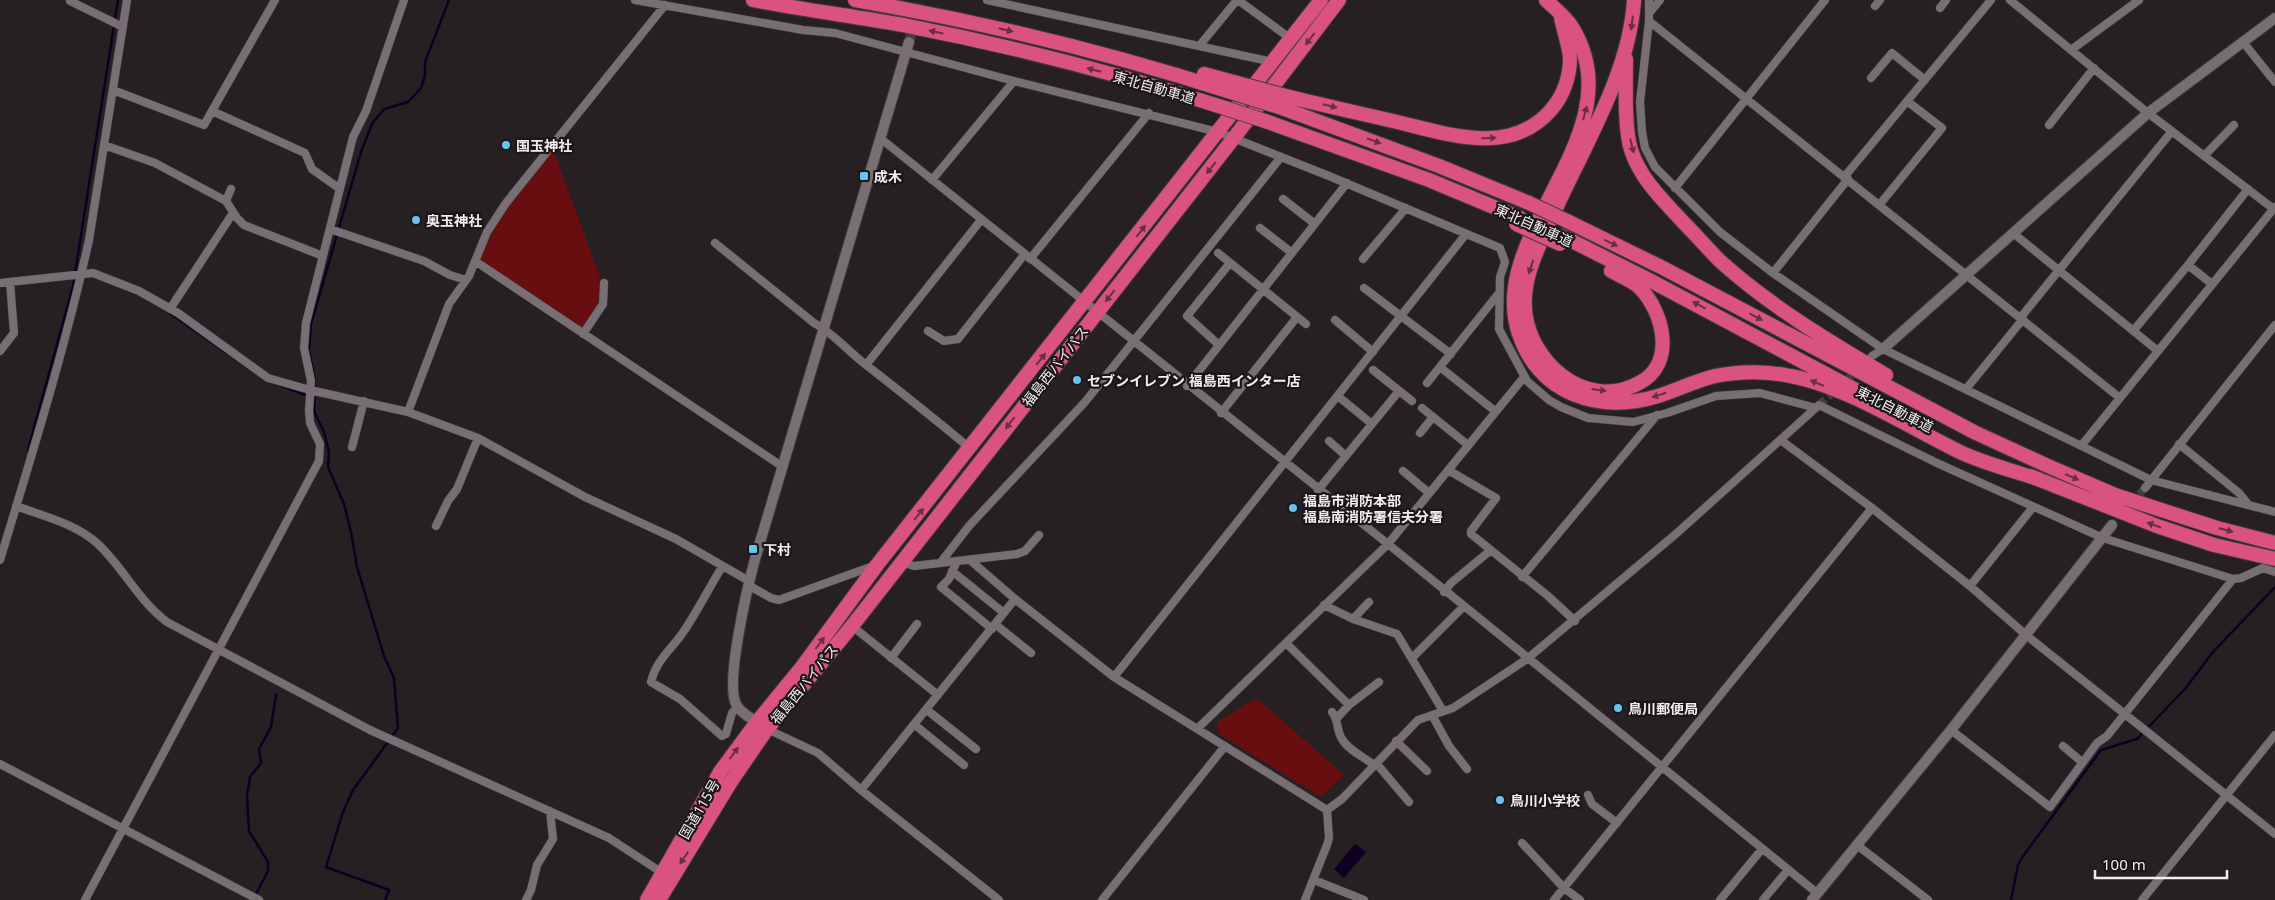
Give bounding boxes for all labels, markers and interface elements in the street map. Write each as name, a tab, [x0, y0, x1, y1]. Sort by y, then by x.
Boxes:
one-way arrow	[1628, 15, 1636, 31]
one-way arrow	[998, 26, 1013, 34]
one-way arrow	[928, 28, 944, 36]
one-way arrow	[1304, 32, 1315, 45]
one-way arrow	[1087, 66, 1102, 74]
street label: 東北自動車道	[1111, 66, 1197, 108]
one-way arrow	[1322, 103, 1338, 111]
one-way arrow	[1582, 106, 1590, 121]
one-way arrow	[1481, 134, 1497, 142]
place label: 国玉神社	[516, 136, 572, 155]
one-way arrow	[1367, 137, 1382, 145]
marker: 国玉神社	[500, 139, 512, 151]
one-way arrow	[1628, 139, 1636, 154]
one-way arrow	[1205, 161, 1216, 174]
place label: 成木	[874, 167, 902, 186]
marker: 成木	[858, 170, 870, 182]
street label: 東北自動車道	[1492, 199, 1576, 251]
place label: 奥玉神社	[426, 211, 482, 230]
marker: 奥玉神社	[410, 214, 422, 226]
one-way arrow	[1136, 225, 1147, 238]
one-way arrow	[1604, 239, 1618, 247]
one-way arrow	[1527, 260, 1535, 275]
one-way arrow	[1105, 289, 1116, 302]
one-way arrow	[1692, 301, 1705, 310]
one-way arrow	[1749, 313, 1763, 321]
street label: 福島西バイパス	[1017, 322, 1093, 410]
one-way arrow	[1036, 353, 1047, 366]
place label: セブンイレブン 福島西インター店	[1087, 371, 1301, 390]
marker: セブンイレブン 福島西インター店	[1071, 374, 1083, 386]
one-way arrow	[1810, 379, 1824, 387]
street label: 東北自動車道	[1853, 381, 1937, 437]
one-way arrow	[1591, 386, 1607, 394]
one-way arrow	[1652, 392, 1667, 399]
one-way arrow	[1005, 417, 1015, 430]
one-way arrow	[2065, 473, 2079, 481]
place label: 福島市消防本部 福島南消防署信夫分署	[1303, 491, 1443, 526]
marker: 福島市消防本部 福島南消防署信夫分署	[1287, 502, 1299, 514]
one-way arrow	[913, 508, 924, 521]
one-way arrow	[2146, 521, 2161, 528]
one-way arrow	[2218, 526, 2233, 534]
place label: 下村	[763, 540, 791, 559]
marker: 下村	[747, 543, 759, 555]
one-way arrow	[815, 636, 825, 650]
street label: 福島西バイパス	[766, 640, 842, 728]
place label: 鳥川郵便局	[1628, 699, 1698, 718]
marker: 鳥川郵便局	[1612, 702, 1624, 714]
one-way arrow	[729, 746, 739, 760]
street label: 国道115号	[674, 776, 724, 842]
place label: 鳥川小学校	[1510, 791, 1580, 810]
marker: 鳥川小学校	[1494, 794, 1506, 806]
scale bar	[2095, 848, 2228, 880]
one-way arrow	[679, 852, 689, 865]
text: 100 m	[2102, 854, 2146, 874]

